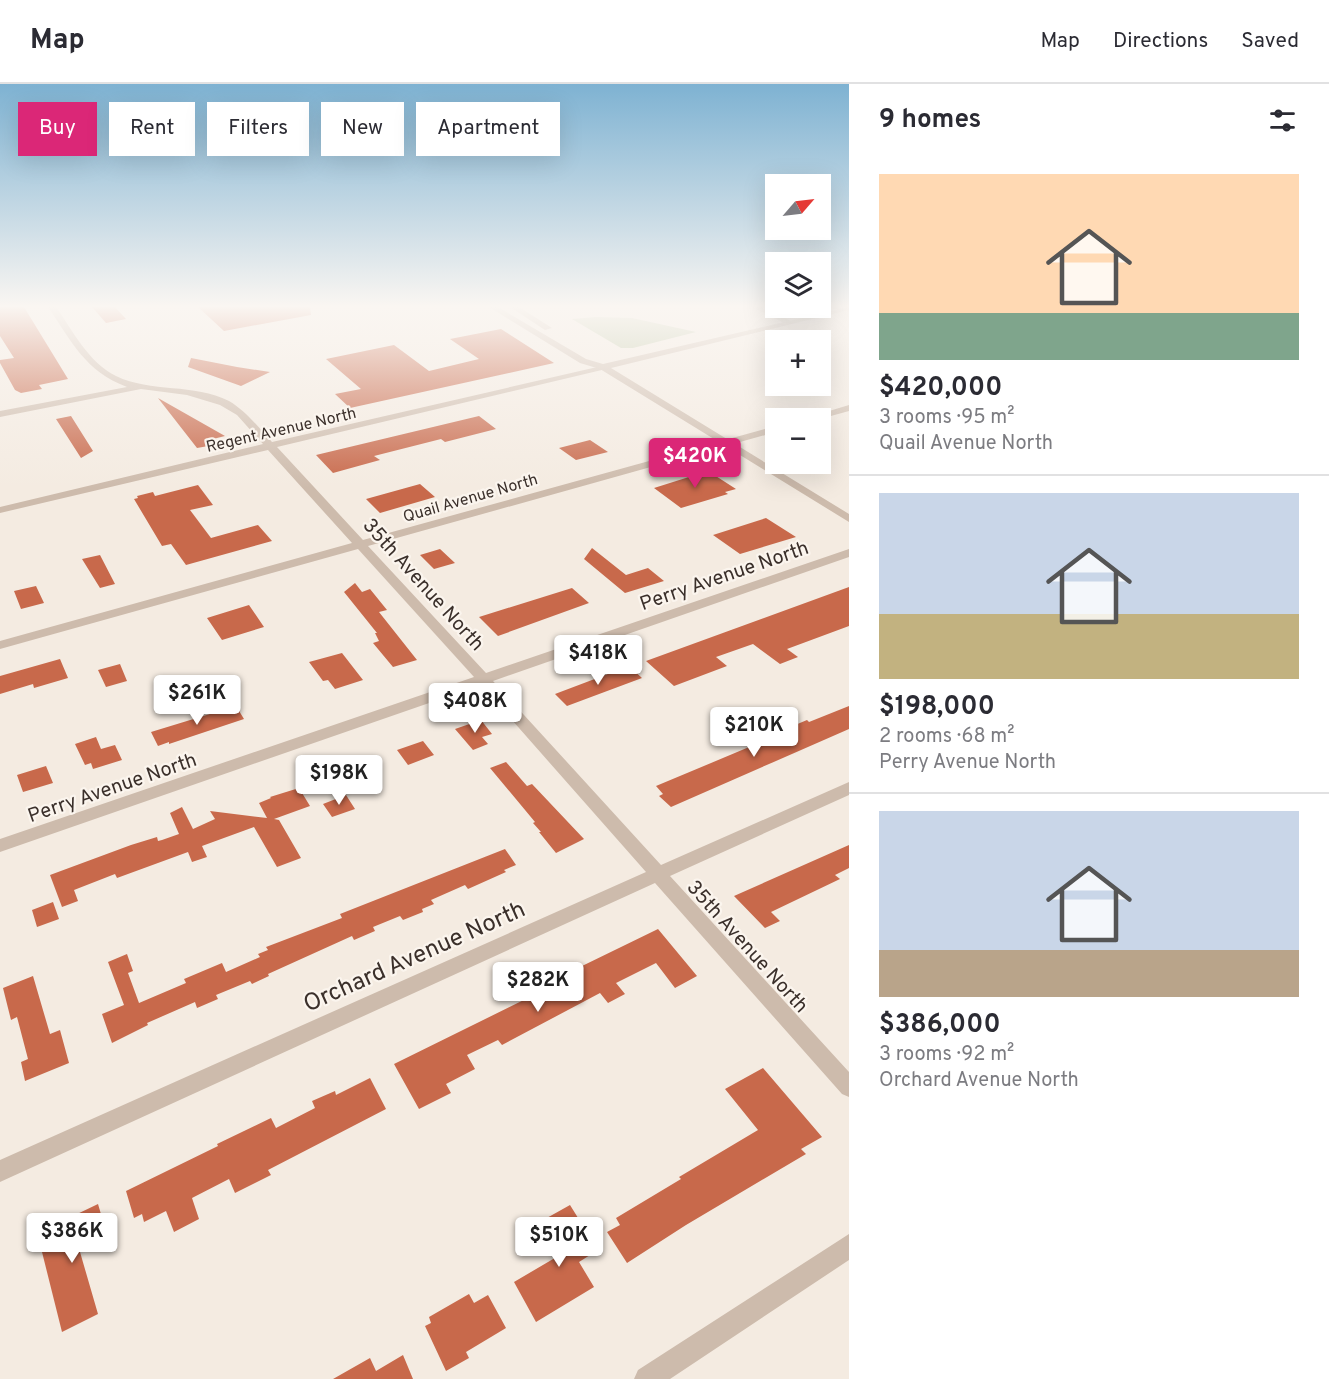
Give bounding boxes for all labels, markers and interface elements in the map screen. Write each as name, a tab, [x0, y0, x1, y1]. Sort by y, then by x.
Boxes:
text: Map	[30, 23, 85, 59]
text: Map	[1040, 28, 1080, 55]
text: Directions	[1113, 28, 1208, 55]
text: Saved	[1241, 28, 1299, 55]
chip: Buy	[18, 102, 97, 156]
chip: Rent	[109, 102, 195, 156]
chip: Filters	[207, 102, 309, 156]
chip: New	[321, 102, 404, 156]
chip: Apartment	[416, 102, 560, 156]
text: 9 homes	[879, 104, 981, 137]
icon: filters	[1266, 104, 1299, 137]
north arrow	[765, 174, 831, 240]
map controls	[765, 174, 831, 474]
icon: home	[1035, 213, 1143, 321]
button: layers	[765, 252, 831, 318]
button: +	[765, 330, 831, 396]
text: $420,000	[879, 372, 1002, 405]
street label: Regent Avenue North	[204, 404, 358, 458]
text: 3 rooms · 95 m²	[879, 405, 1015, 431]
button: −	[765, 408, 831, 474]
text: Quail Avenue North	[879, 431, 1053, 457]
pin: $420K	[653, 438, 737, 489]
text: $420K	[663, 444, 727, 470]
street label: Quail Avenue North	[401, 470, 540, 528]
street label: 35th Avenue North	[356, 513, 489, 657]
icon: home	[1035, 532, 1143, 640]
street label: Perry Avenue North	[637, 536, 813, 618]
pin: $418K	[556, 635, 640, 686]
text: $418K	[568, 641, 628, 667]
pin: $261K	[155, 675, 239, 726]
text: $261K	[168, 681, 226, 707]
pin: $408K	[433, 683, 517, 734]
text: $408K	[443, 689, 507, 715]
text: $198,000	[879, 691, 995, 724]
pin: $210K	[712, 707, 796, 758]
text: $210K	[724, 713, 784, 739]
text: 2 rooms · 68 m²	[879, 724, 1015, 750]
street label: Perry Avenue North	[25, 748, 201, 830]
text: Perry Avenue North	[879, 750, 1056, 776]
pin: $198K	[297, 755, 381, 806]
text: $198K	[309, 761, 369, 787]
icon: home	[1035, 850, 1143, 958]
street label: 35th Avenue North	[680, 875, 813, 1019]
street label: Orchard Avenue North	[299, 895, 530, 1020]
pin: $282K	[496, 962, 580, 1013]
text: $282K	[507, 968, 569, 994]
text: $386,000	[879, 1009, 1001, 1042]
text: 3 rooms · 92 m²	[879, 1042, 1014, 1068]
text: Orchard Avenue North	[879, 1068, 1079, 1094]
pin: $386K	[30, 1213, 114, 1264]
pin: $510K	[517, 1217, 601, 1268]
text: $386K	[40, 1219, 104, 1245]
text: $510K	[529, 1223, 589, 1249]

